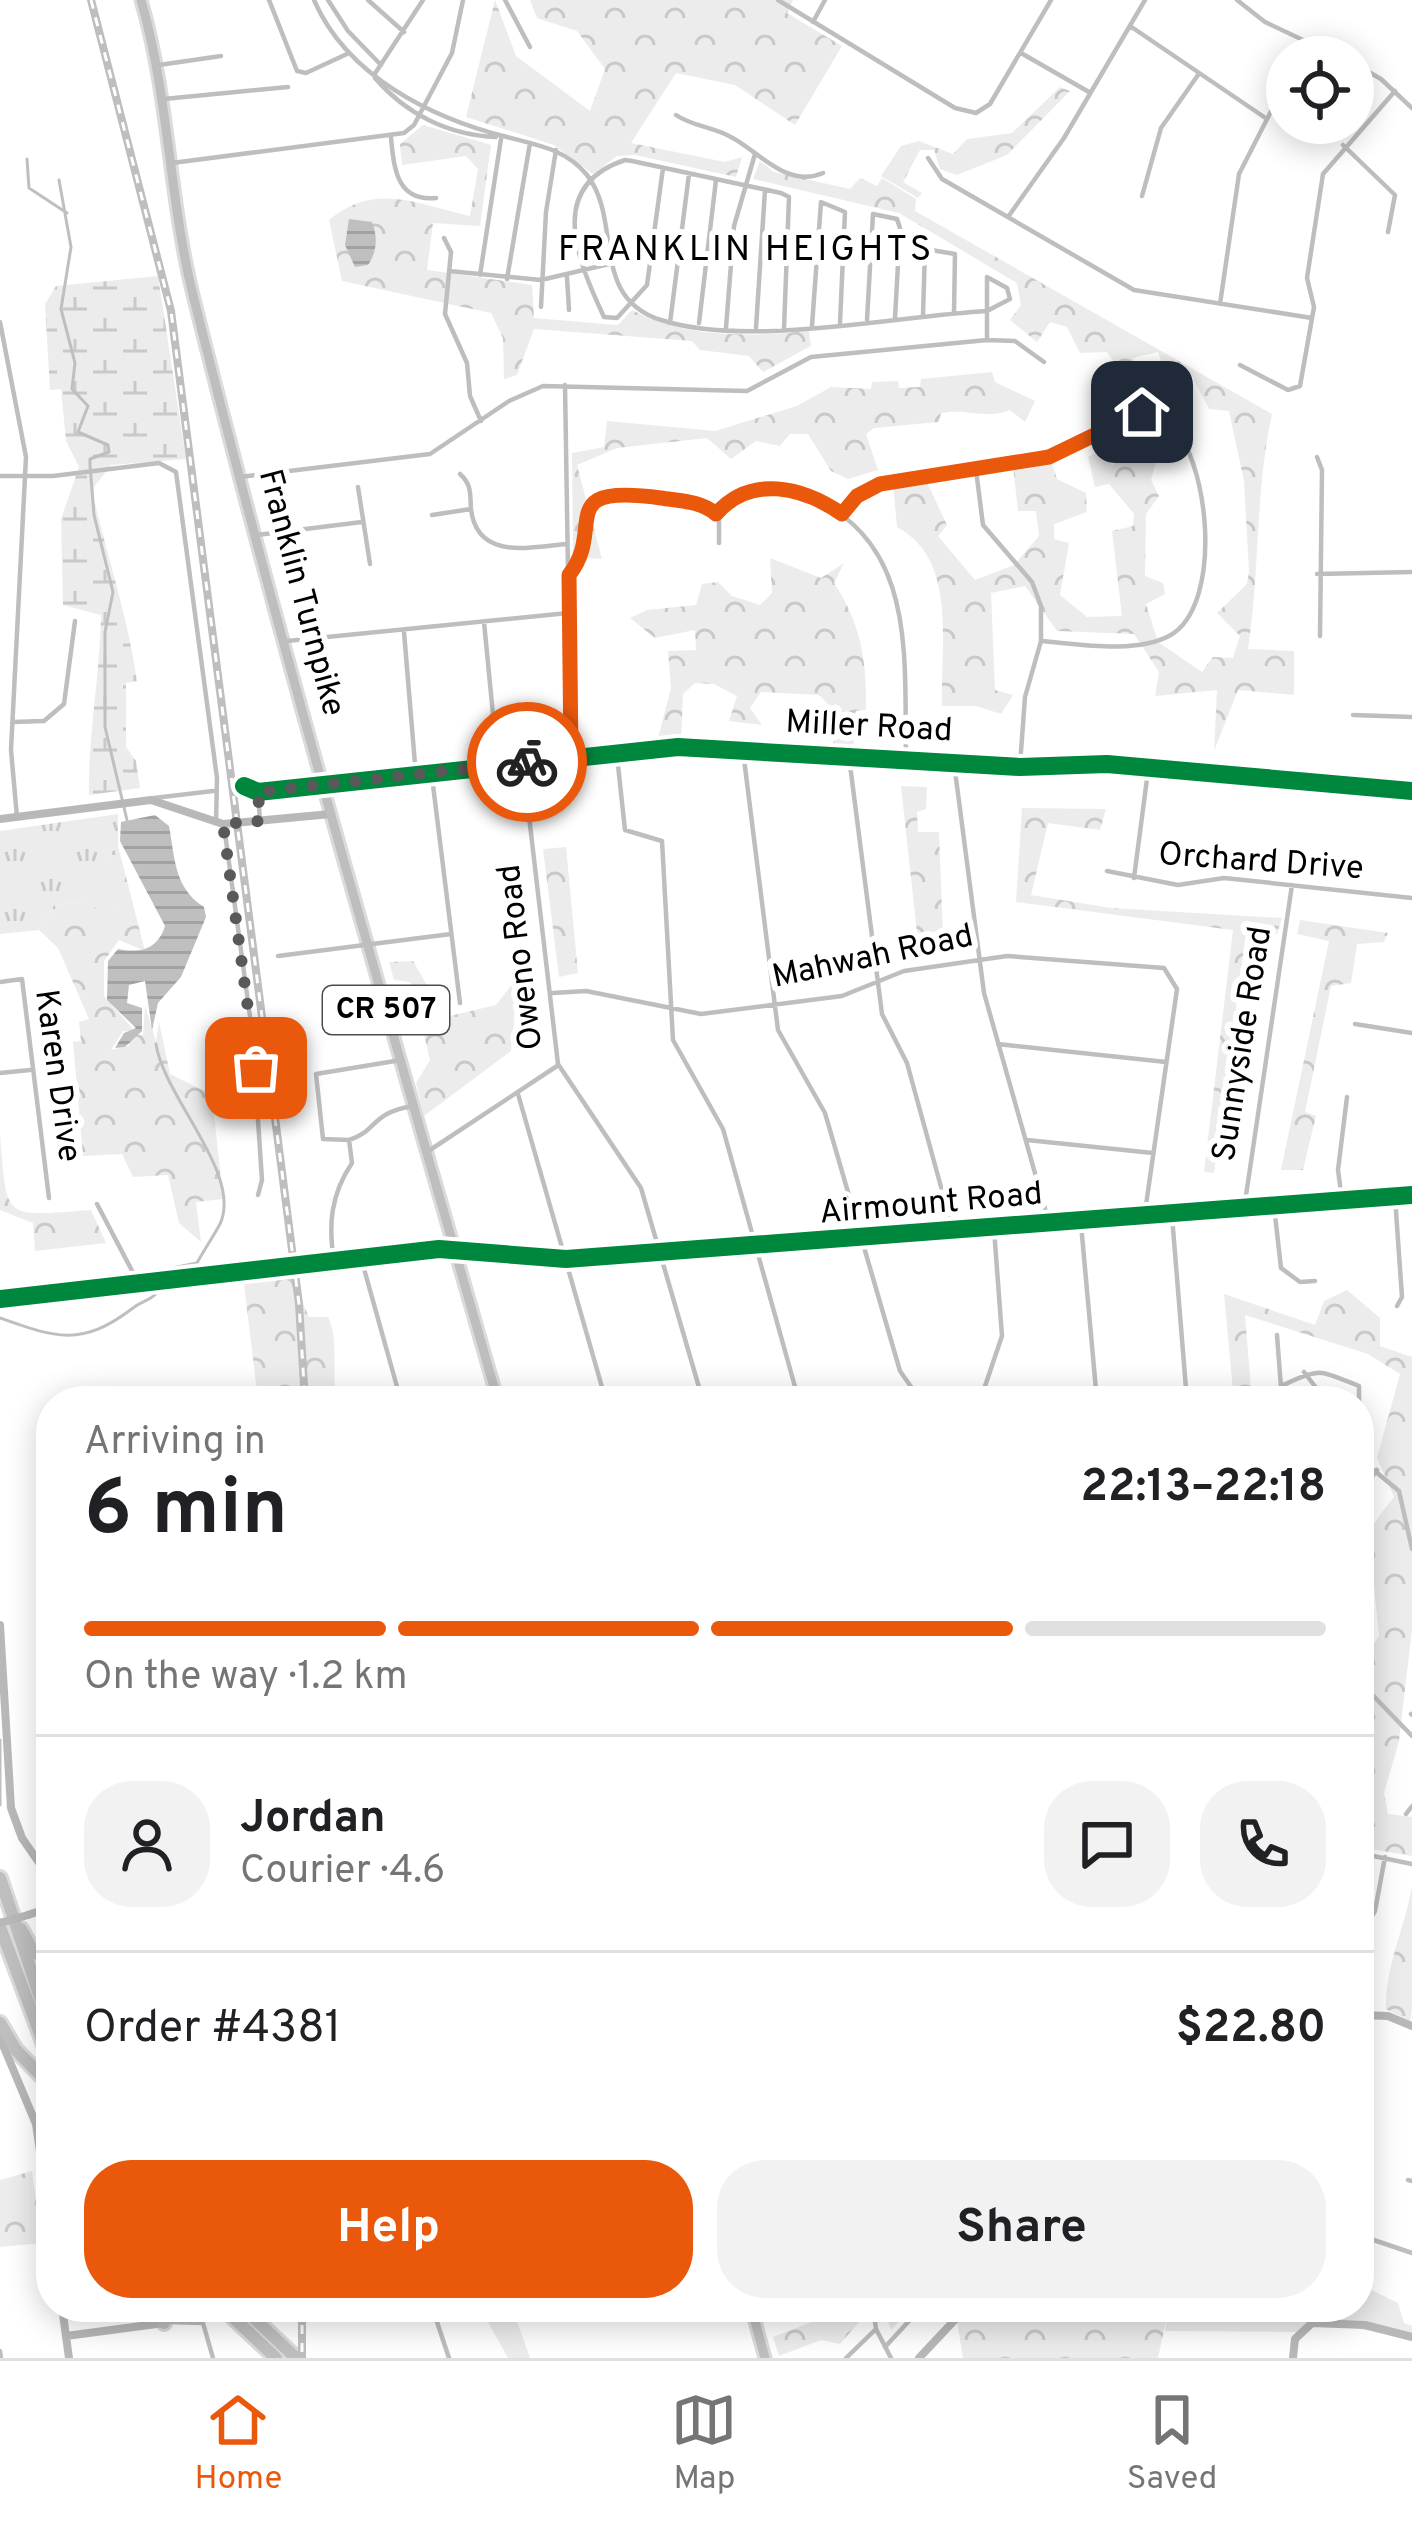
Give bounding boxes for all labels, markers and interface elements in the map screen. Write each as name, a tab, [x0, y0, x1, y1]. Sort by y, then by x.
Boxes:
map controls	[1266, 36, 1374, 144]
button: locate	[1266, 36, 1374, 144]
district label: FRANKLIN HEIGHTS	[558, 228, 934, 274]
pin	[1091, 361, 1193, 463]
icon: home	[1109, 379, 1175, 445]
street label: Franklin Turnpike	[247, 465, 353, 721]
courier	[467, 702, 587, 822]
street label: Miller Road	[784, 703, 954, 753]
icon: bike	[494, 729, 560, 795]
street label: Orchard Drive	[1157, 835, 1365, 891]
street label: Oweno Road	[490, 862, 554, 1052]
street label: Mahwah Road	[769, 916, 977, 1000]
street label: Sunnyside Road	[1205, 924, 1283, 1164]
road number: CR 507	[323, 986, 449, 1034]
street label: Karen Drive	[23, 987, 89, 1165]
pin	[205, 1017, 307, 1119]
icon: bag	[223, 1035, 289, 1101]
street label: Airmount Road	[818, 1174, 1044, 1236]
text: Arriving in	[84, 1419, 266, 1468]
text: 22:13–22:18	[1080, 1460, 1326, 1517]
text: 6 min	[84, 1463, 288, 1562]
text: On the way · 1.2 km	[84, 1654, 407, 1703]
button: person	[84, 1781, 210, 1907]
button: chat	[1044, 1781, 1170, 1907]
button: phone	[1200, 1781, 1326, 1907]
text: Jordan	[240, 1791, 386, 1848]
text: Courier · 4.6	[240, 1848, 445, 1897]
text: Order #4381	[84, 2001, 341, 2058]
text: $22.80	[1176, 2001, 1326, 2058]
button: Help	[84, 2160, 693, 2298]
button: Share	[717, 2160, 1326, 2298]
tab: Home	[195, 2387, 282, 2501]
tab: Map	[671, 2387, 737, 2501]
tab: Saved	[1127, 2387, 1217, 2501]

